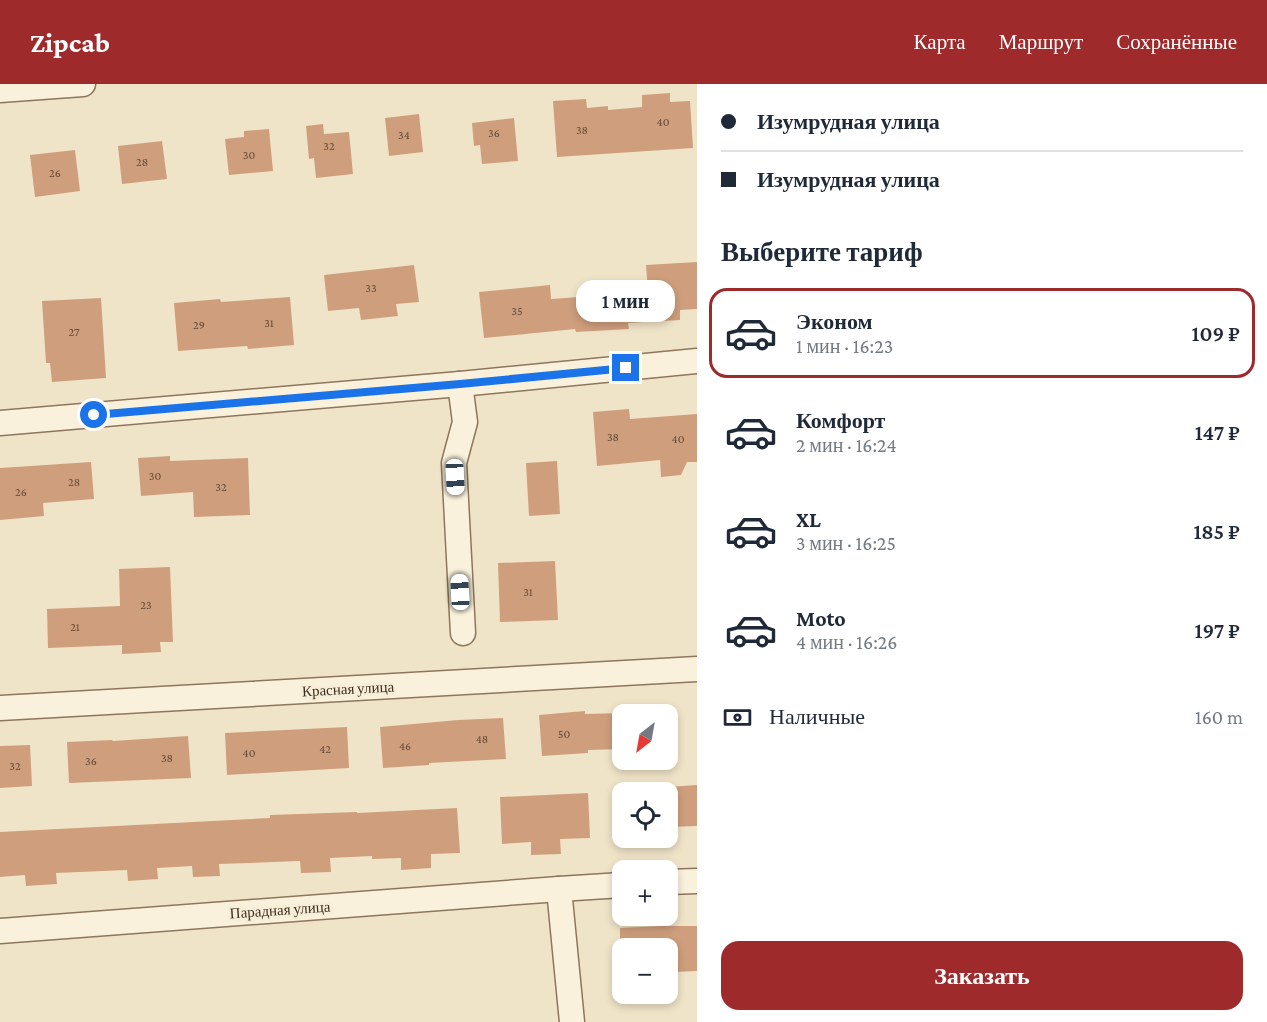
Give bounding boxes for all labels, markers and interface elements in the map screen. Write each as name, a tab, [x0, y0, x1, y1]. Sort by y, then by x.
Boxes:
text: Zipcab	[30, 27, 110, 58]
text: Карта	[914, 30, 966, 54]
text: Маршрут	[999, 30, 1083, 54]
text: Сохранённые	[1116, 30, 1237, 54]
text: Изумрудная улица	[757, 109, 940, 134]
house number: 40	[657, 115, 670, 129]
house number: 38	[576, 123, 588, 137]
house number: 36	[488, 126, 500, 140]
house number: 34	[398, 128, 410, 142]
house number: 32	[323, 139, 335, 153]
house number: 30	[243, 148, 255, 162]
house number: 28	[136, 155, 148, 169]
house number: 26	[49, 166, 61, 180]
text: Изумрудная улица	[757, 167, 940, 192]
text: Выберите тариф	[721, 237, 923, 267]
house number: 33	[365, 281, 377, 295]
callout: 1 мин	[576, 281, 676, 323]
text: 1 мин	[602, 290, 649, 312]
house number: 35	[511, 304, 523, 318]
icon: car	[724, 306, 778, 360]
text: Эконом	[796, 309, 873, 334]
house number: 31	[264, 316, 274, 330]
house number: 29	[193, 318, 205, 332]
text: 109 ₽	[1192, 321, 1240, 346]
house number: 27	[68, 325, 80, 339]
text: 1 мин · 16:23	[796, 335, 893, 357]
route end	[612, 354, 639, 381]
route start	[80, 401, 107, 428]
icon: car	[724, 405, 778, 459]
text: Комфорт	[796, 408, 885, 433]
text: 147 ₽	[1195, 420, 1240, 445]
house number: 38	[607, 430, 619, 444]
house number: 40	[672, 432, 685, 446]
text: 2 мин · 16:24	[796, 434, 897, 456]
car	[445, 459, 465, 495]
house number: 30	[149, 469, 161, 483]
house number: 28	[68, 475, 80, 489]
house number: 32	[215, 480, 227, 494]
house number: 26	[15, 485, 27, 499]
icon: car	[724, 504, 778, 558]
text: XL	[796, 507, 821, 532]
text: 185 ₽	[1193, 519, 1240, 544]
text: 3 мин · 16:25	[796, 532, 896, 554]
car	[450, 574, 470, 610]
house number: 31	[523, 585, 533, 599]
house number: 23	[140, 598, 152, 612]
icon: car	[724, 603, 778, 657]
text: Moto	[796, 606, 846, 631]
text: 197 ₽	[1195, 618, 1240, 643]
house number: 21	[70, 620, 80, 634]
text: 4 мин · 16:26	[796, 631, 897, 653]
street label: Красная улица	[302, 679, 395, 699]
icon: cash	[721, 701, 754, 734]
north arrow	[612, 704, 678, 770]
map controls	[612, 704, 678, 1004]
text: Наличные	[769, 704, 865, 729]
text: 160 m	[1195, 706, 1243, 728]
house number: 50	[558, 727, 570, 741]
house number: 48	[476, 732, 488, 746]
house number: 46	[399, 739, 411, 753]
house number: 42	[319, 742, 331, 756]
house number: 40	[243, 746, 256, 760]
house number: 38	[161, 751, 173, 765]
house number: 36	[85, 754, 97, 768]
house number: 32	[9, 759, 21, 773]
button: locate	[612, 782, 678, 848]
button: +	[612, 860, 678, 926]
street label: Парадная улица	[229, 898, 331, 921]
button: −	[612, 938, 678, 1004]
button: Заказать	[721, 941, 1243, 1010]

